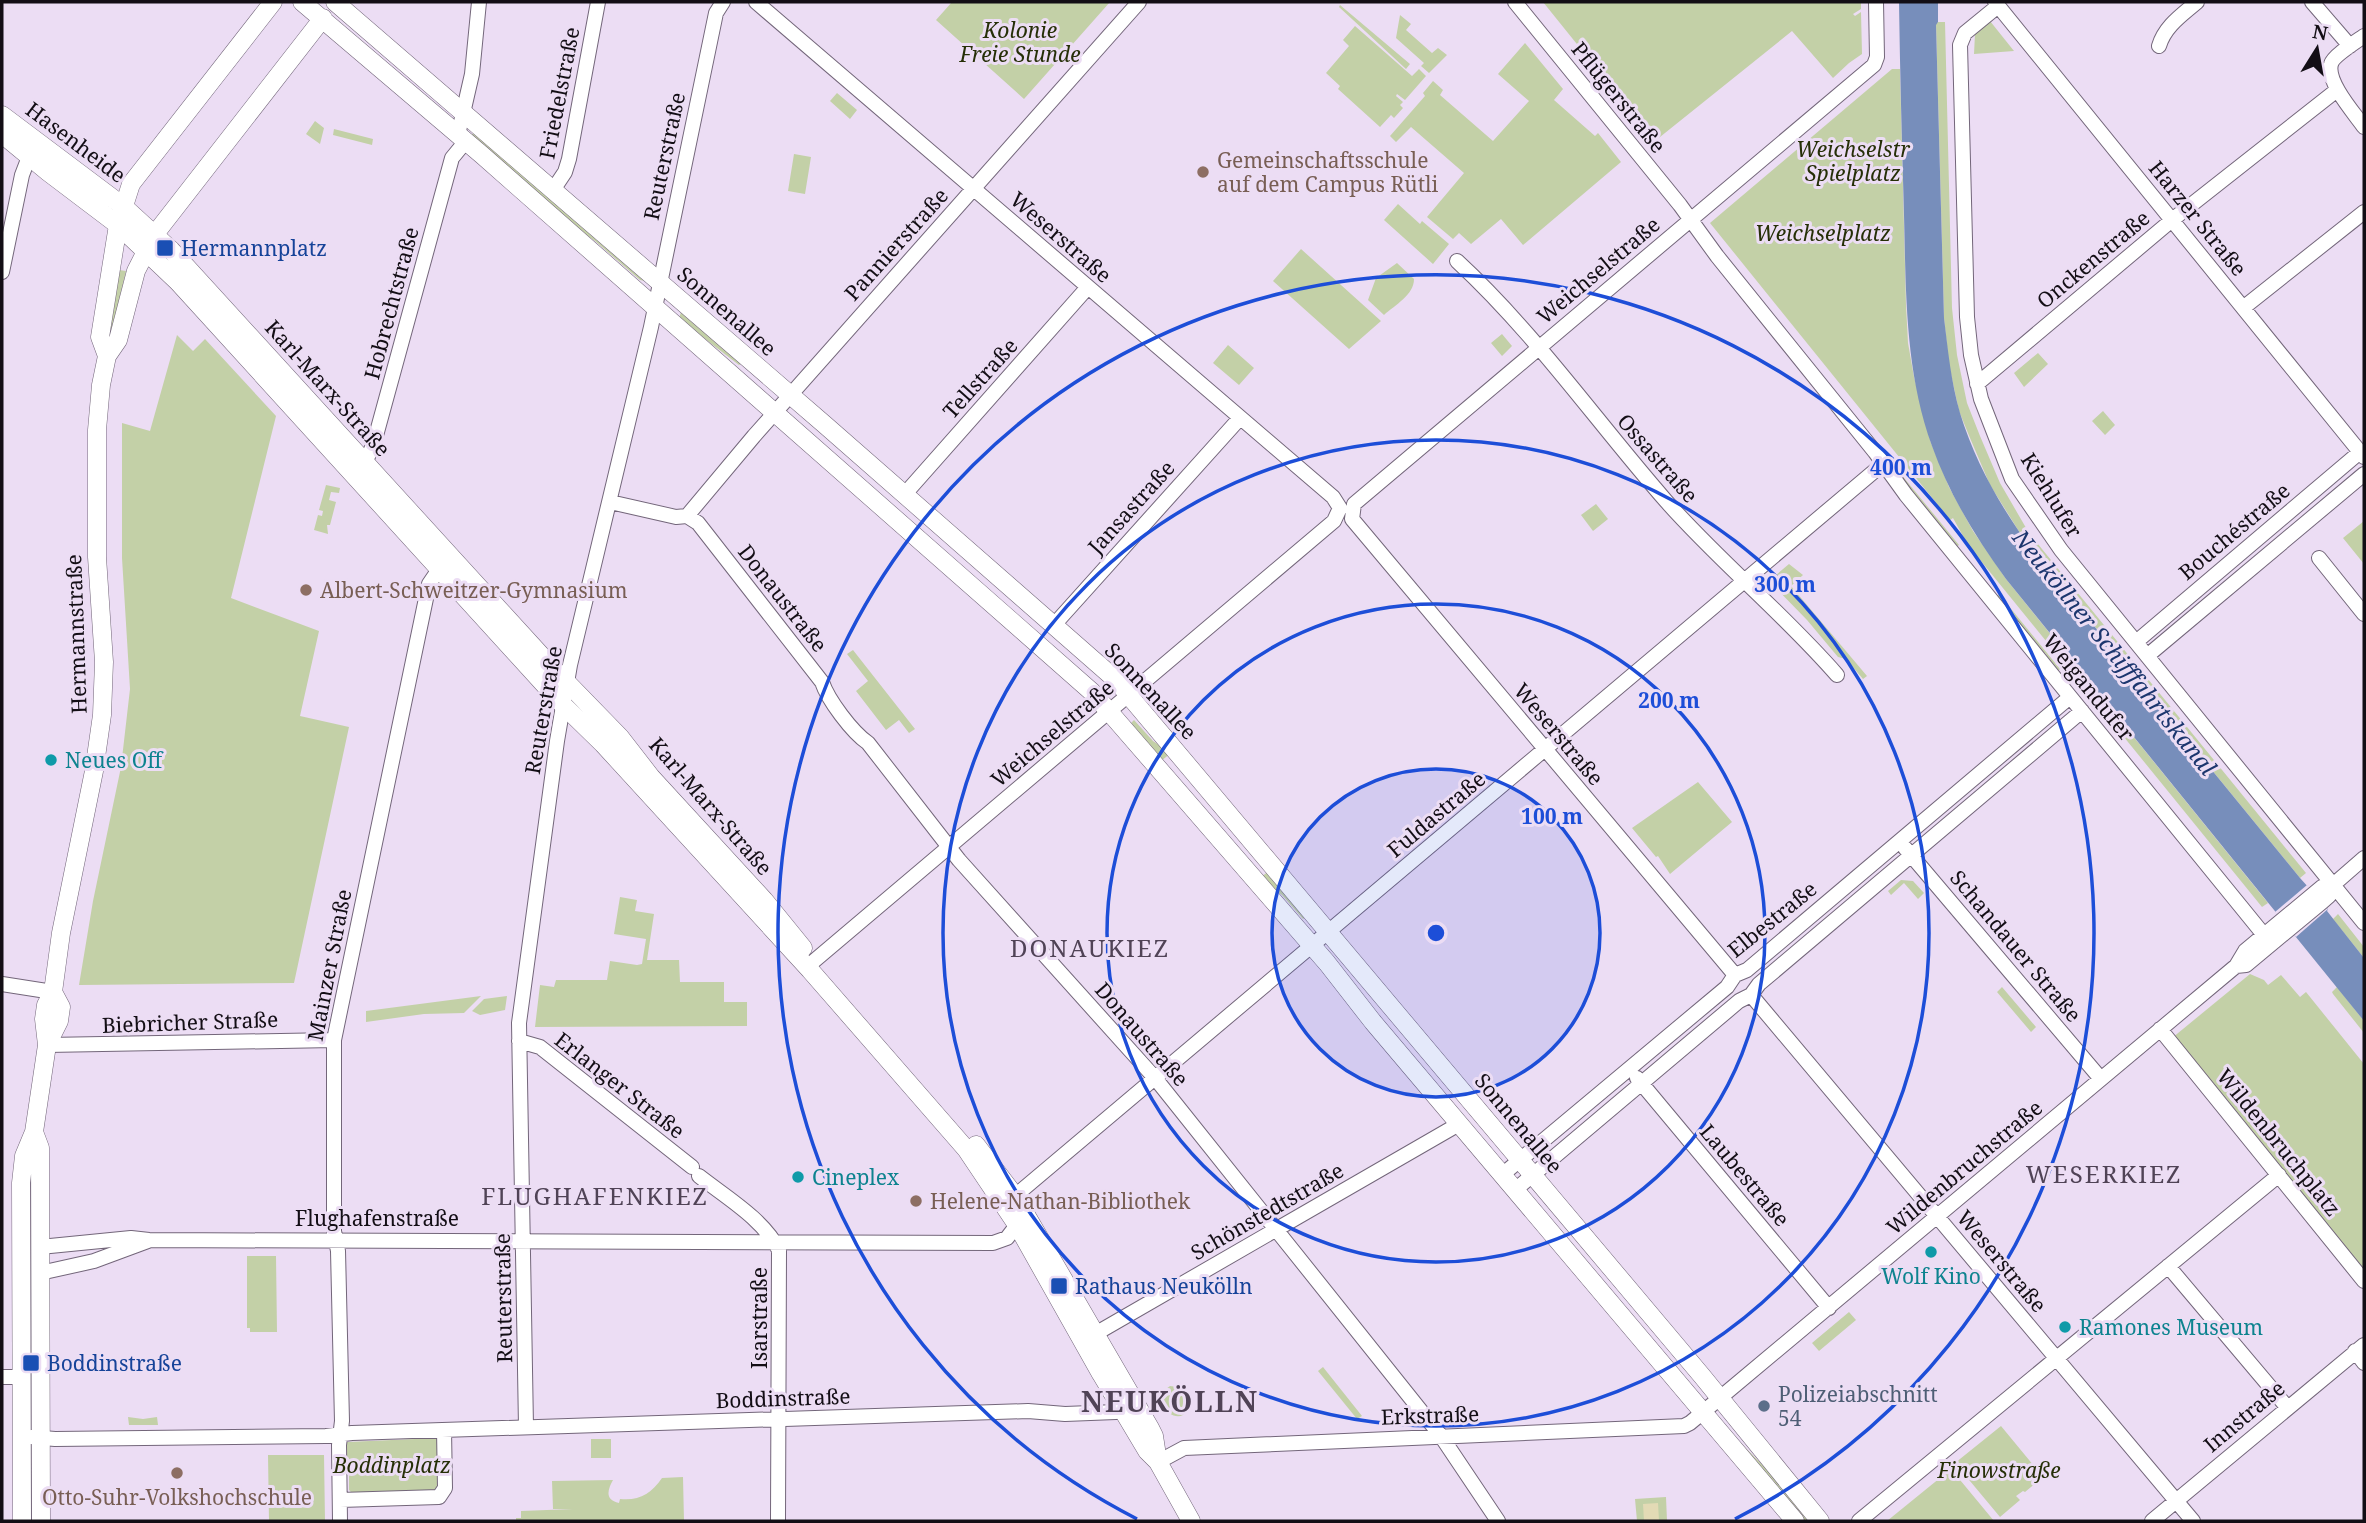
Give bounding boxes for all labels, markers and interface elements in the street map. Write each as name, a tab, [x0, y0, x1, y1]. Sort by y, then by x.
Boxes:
north arrow	[2282, 14, 2352, 84]
park label: Kolonie Freie Stunde	[958, 16, 1081, 68]
text: N	[2310, 18, 2330, 47]
street label: Friedelstraße	[532, 25, 586, 161]
street label: Pflügerstraße	[1566, 36, 1672, 158]
street label: Reuterstraße	[637, 90, 691, 222]
street label: Hasenheide	[20, 95, 132, 189]
park label: Weichselstr Spielplatz	[1796, 135, 1910, 187]
place label: Gemeinschaftsschule auf dem Campus Rütli	[1217, 146, 1439, 198]
street label: Harzer Straße	[2143, 155, 2253, 281]
marker: Gemeinschaftsschule auf dem Campus Rütli	[1195, 164, 1211, 180]
street label: Pannierstraße	[838, 182, 954, 306]
street label: Weserstraße	[1004, 185, 1118, 289]
street label: Onckenstraße	[2031, 204, 2155, 314]
street label: Weichselstraße	[1531, 210, 1665, 330]
park label: Weichselplatz	[1755, 219, 1891, 247]
street label: Hobrechtstraße	[357, 224, 425, 382]
place label: Hermannplatz	[181, 234, 327, 262]
marker: Hermannplatz	[155, 238, 175, 258]
street label: Sonnenallee	[672, 260, 782, 362]
street label: Karl-Marx-Straße	[259, 314, 397, 462]
street label: Tellstraße	[936, 332, 1024, 424]
street label: Ossastraße	[1612, 408, 1704, 508]
street label: Kiehlufer	[2015, 447, 2089, 543]
text: 400 m	[1870, 453, 1932, 481]
street label: Jansastraße	[1081, 454, 1181, 561]
street label: Bouchéstraße	[2172, 476, 2296, 586]
water label: Neuköllner Schifffahrtskanal	[2005, 522, 2224, 782]
street label: Donaustraße	[732, 539, 834, 657]
street label: Hermannstraße	[59, 554, 93, 714]
text: 300 m	[1754, 570, 1816, 598]
place label: Albert-Schweitzer-Gymnasium	[320, 576, 628, 604]
marker: Albert-Schweitzer-Gymnasium	[298, 582, 314, 598]
street label: Weigandufer	[2037, 627, 2141, 747]
street label: Sonnenallee	[1099, 637, 1203, 745]
street label: Reuterstraße	[518, 644, 568, 776]
street label: Weichselstraße	[985, 673, 1119, 793]
street label: Weserstraße	[1508, 677, 1610, 791]
text: 200 m	[1638, 686, 1700, 714]
street label: Karl-Marx-Straße	[643, 731, 779, 881]
place label: Neues Off	[65, 746, 164, 774]
marker: Neues Off	[43, 752, 59, 768]
street label: Fuldastraße	[1381, 765, 1491, 863]
text: 100 m	[1521, 802, 1583, 830]
street label: Schandauer Straße	[1944, 864, 2088, 1028]
street label: Elbestraße	[1722, 875, 1822, 963]
street label: Mainzer Straße	[301, 887, 357, 1043]
centre of rings	[1424, 921, 1448, 945]
district label: DONAUKIEZ	[1010, 931, 1170, 964]
street label: Donaustraße	[1089, 976, 1195, 1092]
street label: Biebricher Straße	[101, 1005, 279, 1039]
street label: Erlanger Straße	[549, 1025, 691, 1145]
street label: Wildenbruchplatz	[2211, 1062, 2347, 1222]
street label: Sonnenallee	[1469, 1067, 1569, 1179]
street label: Wildenbruchstraße	[1880, 1093, 2048, 1241]
street label: Laubestraße	[1694, 1118, 1796, 1232]
street label: Schönstedtstraße	[1185, 1156, 1349, 1266]
district label: WESERKIEZ	[2026, 1157, 2182, 1190]
place label: Cineplex	[812, 1163, 900, 1191]
marker: Cineplex	[790, 1169, 806, 1185]
district label: FLUGHAFENKIEZ	[481, 1179, 709, 1212]
place label: Helene-Nathan-Bibliothek	[930, 1187, 1191, 1215]
marker: Helene-Nathan-Bibliothek	[908, 1193, 924, 1209]
street label: Flughafenstraße	[295, 1204, 459, 1232]
street label: Weserstraße	[1951, 1204, 2053, 1318]
street label: Reuterstraße	[488, 1233, 518, 1363]
marker: Wolf Kino	[1923, 1244, 1939, 1260]
place label: Wolf Kino	[1881, 1262, 1981, 1290]
street label: Isarstraße	[745, 1267, 773, 1369]
place label: Rathaus Neukölln	[1075, 1272, 1253, 1300]
marker: Rathaus Neukölln	[1049, 1276, 1069, 1296]
place label: Ramones Museum	[2079, 1313, 2263, 1341]
marker: Ramones Museum	[2057, 1319, 2073, 1335]
place label: Boddinstraße	[47, 1349, 182, 1377]
marker: Boddinstraße	[21, 1353, 41, 1373]
street label: Innstraße	[2198, 1374, 2290, 1458]
place label: Polizeiabschnitt 54	[1778, 1380, 1938, 1432]
street label: Boddinstraße	[715, 1382, 851, 1414]
district label: NEUKÖLLN	[1081, 1382, 1259, 1420]
marker: Polizeiabschnitt 54	[1756, 1398, 1772, 1414]
street label: Erkstraße	[1380, 1399, 1480, 1431]
park label: Boddinplatz	[332, 1451, 451, 1479]
park label: Finowstraße	[1936, 1456, 2061, 1484]
marker: Otto-Suhr-Volkshochschule	[169, 1465, 185, 1481]
place label: Otto-Suhr-Volkshochschule	[42, 1483, 312, 1511]

